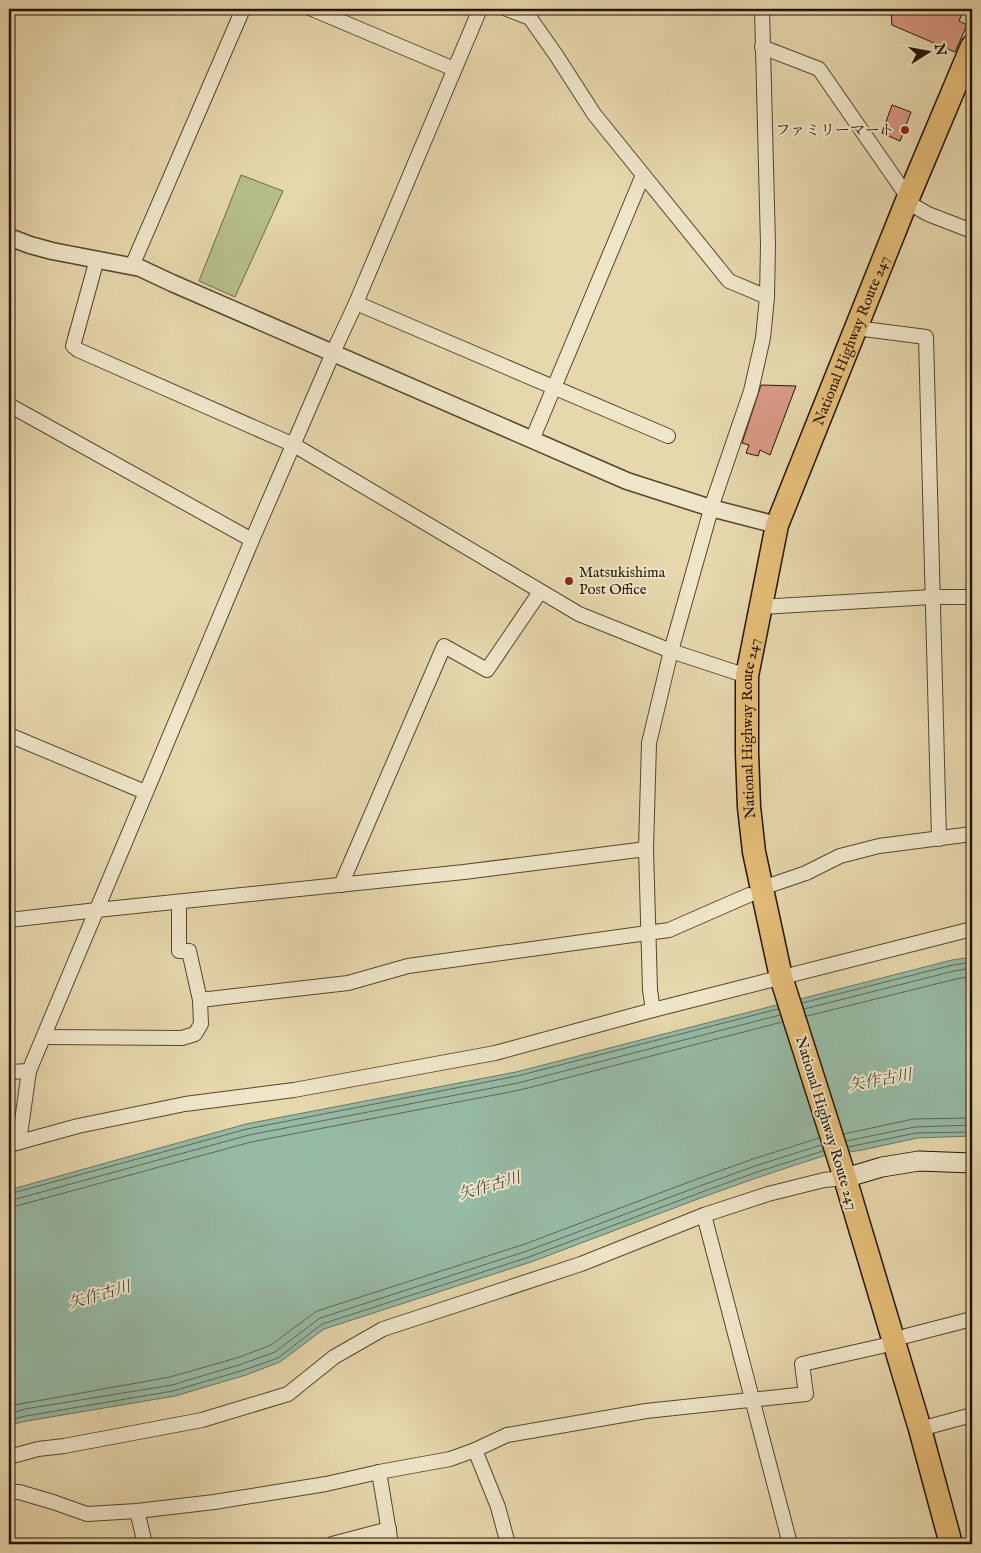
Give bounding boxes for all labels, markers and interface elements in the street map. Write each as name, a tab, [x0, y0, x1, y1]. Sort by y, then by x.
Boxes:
north arrow	[904, 28, 954, 78]
text: N	[930, 41, 950, 57]
place label: ファミリーマート	[775, 121, 895, 140]
marker: ファミリーマート	[899, 124, 911, 136]
street label: National Highway Route 247	[809, 253, 894, 428]
place label: Matsukishima Post Office	[579, 563, 666, 599]
marker: Matsukishima Post Office	[563, 575, 575, 587]
street label: National Highway Route 247	[738, 637, 764, 820]
street label: National Highway Route 247	[791, 1034, 862, 1212]
water label: 矢作古川	[847, 1065, 916, 1096]
water label: 矢作古川	[456, 1168, 525, 1205]
water label: 矢作古川	[66, 1277, 135, 1314]

